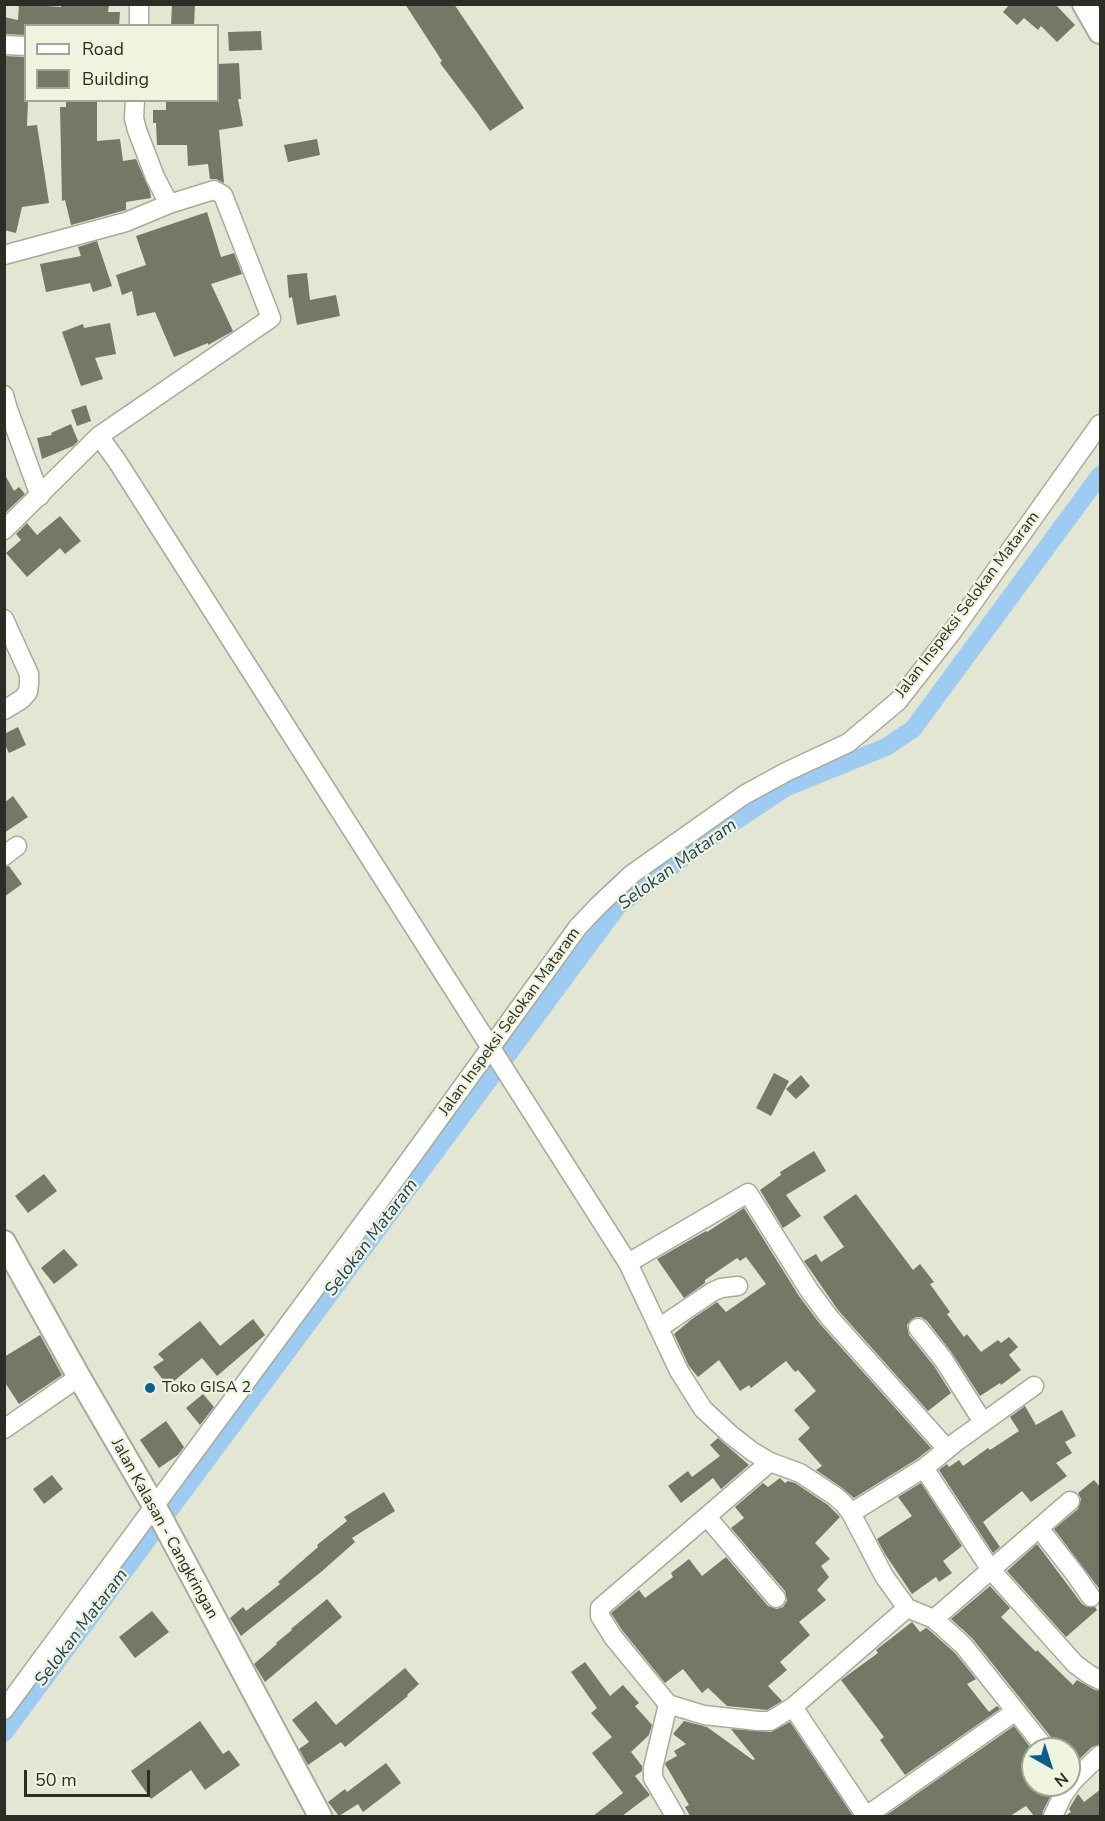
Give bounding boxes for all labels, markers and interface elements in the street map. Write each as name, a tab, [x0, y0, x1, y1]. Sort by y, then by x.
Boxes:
legend	[24, 24, 219, 102]
text: Road	[82, 37, 124, 61]
text: Building	[82, 67, 149, 91]
street label: Jalan Inspeksi Selokan Mataram	[892, 508, 1044, 702]
water label: Selokan Mataram	[615, 815, 741, 915]
street label: Jalan Inspeksi Selokan Mataram	[435, 924, 585, 1120]
water label: Selokan Mataram	[321, 1175, 423, 1301]
place label: Toko GISA 2	[162, 1378, 251, 1398]
marker: Toko GISA 2	[143, 1381, 157, 1395]
street label: Jalan Kalasan - Cangkringan	[106, 1436, 222, 1622]
water label: Selokan Mataram	[31, 1565, 133, 1691]
north arrow	[1021, 1737, 1081, 1797]
scale bar	[27, 1758, 153, 1796]
text: N	[1049, 1767, 1073, 1792]
text: 50 m	[35, 1768, 77, 1792]

